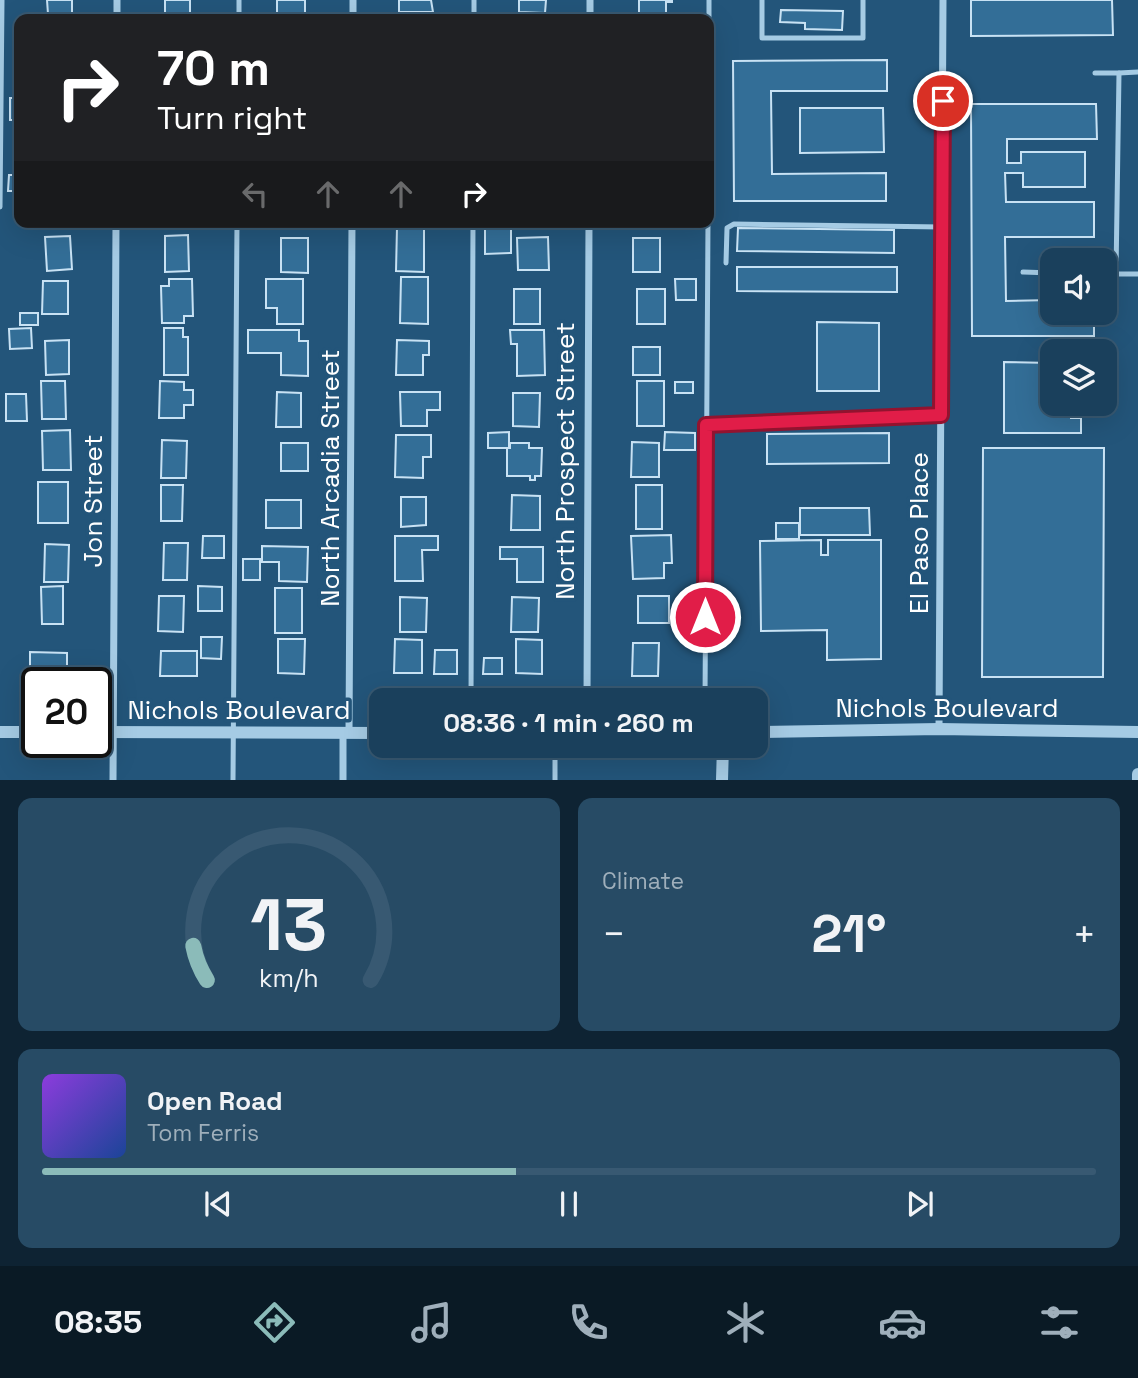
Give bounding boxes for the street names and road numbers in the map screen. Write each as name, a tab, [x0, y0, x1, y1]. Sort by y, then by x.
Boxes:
street label: North Prospect Street	[548, 322, 582, 600]
street label: North Arcadia Street	[313, 349, 347, 607]
street label: Jon Street	[76, 435, 110, 567]
street label: El Paso Place	[902, 452, 936, 614]
street label: Nichols Boulevard	[836, 691, 1058, 725]
street label: Nichols Boulevard	[128, 693, 350, 727]

